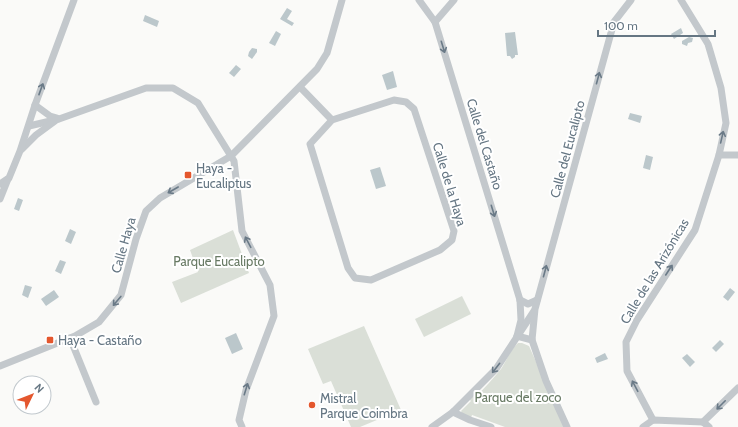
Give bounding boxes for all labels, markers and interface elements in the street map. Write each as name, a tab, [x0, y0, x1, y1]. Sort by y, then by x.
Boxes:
scale bar	[598, 12, 715, 38]
text: 100 m	[604, 18, 638, 33]
one-way arrow	[440, 40, 447, 53]
one-way arrow	[595, 72, 602, 85]
one-way arrow	[37, 83, 45, 95]
street label: Calle del Castaño	[464, 97, 506, 191]
street label: Calle del Eucalipto	[546, 99, 588, 199]
one-way arrow	[719, 131, 727, 144]
street label: Calle de la Haya	[430, 140, 471, 229]
place label: Haya - Eucaliptus	[196, 160, 252, 191]
marker: Haya - Eucaliptus	[183, 170, 193, 180]
one-way arrow	[167, 187, 179, 195]
one-way arrow	[490, 205, 497, 218]
street label: Calle Haya	[107, 214, 139, 275]
street label: Calle de las Arizónicas	[616, 215, 692, 326]
one-way arrow	[244, 236, 251, 248]
park label: Parque Eucalipto	[173, 253, 265, 269]
one-way arrow	[666, 264, 674, 276]
one-way arrow	[542, 265, 549, 278]
one-way arrow	[112, 296, 121, 307]
place label: Haya - Castaño	[58, 332, 142, 348]
marker: Haya - Castaño	[45, 335, 55, 345]
one-way arrow	[491, 362, 500, 373]
north arrow	[12, 375, 52, 415]
one-way arrow	[631, 380, 638, 392]
text: N	[32, 381, 47, 396]
one-way arrow	[243, 384, 251, 396]
park label: Parque del zoco	[474, 389, 562, 405]
place label: Mistral Parque Coimbra	[320, 390, 408, 421]
marker: Mistral Parque Coimbra	[307, 400, 317, 410]
one-way arrow	[716, 400, 726, 410]

